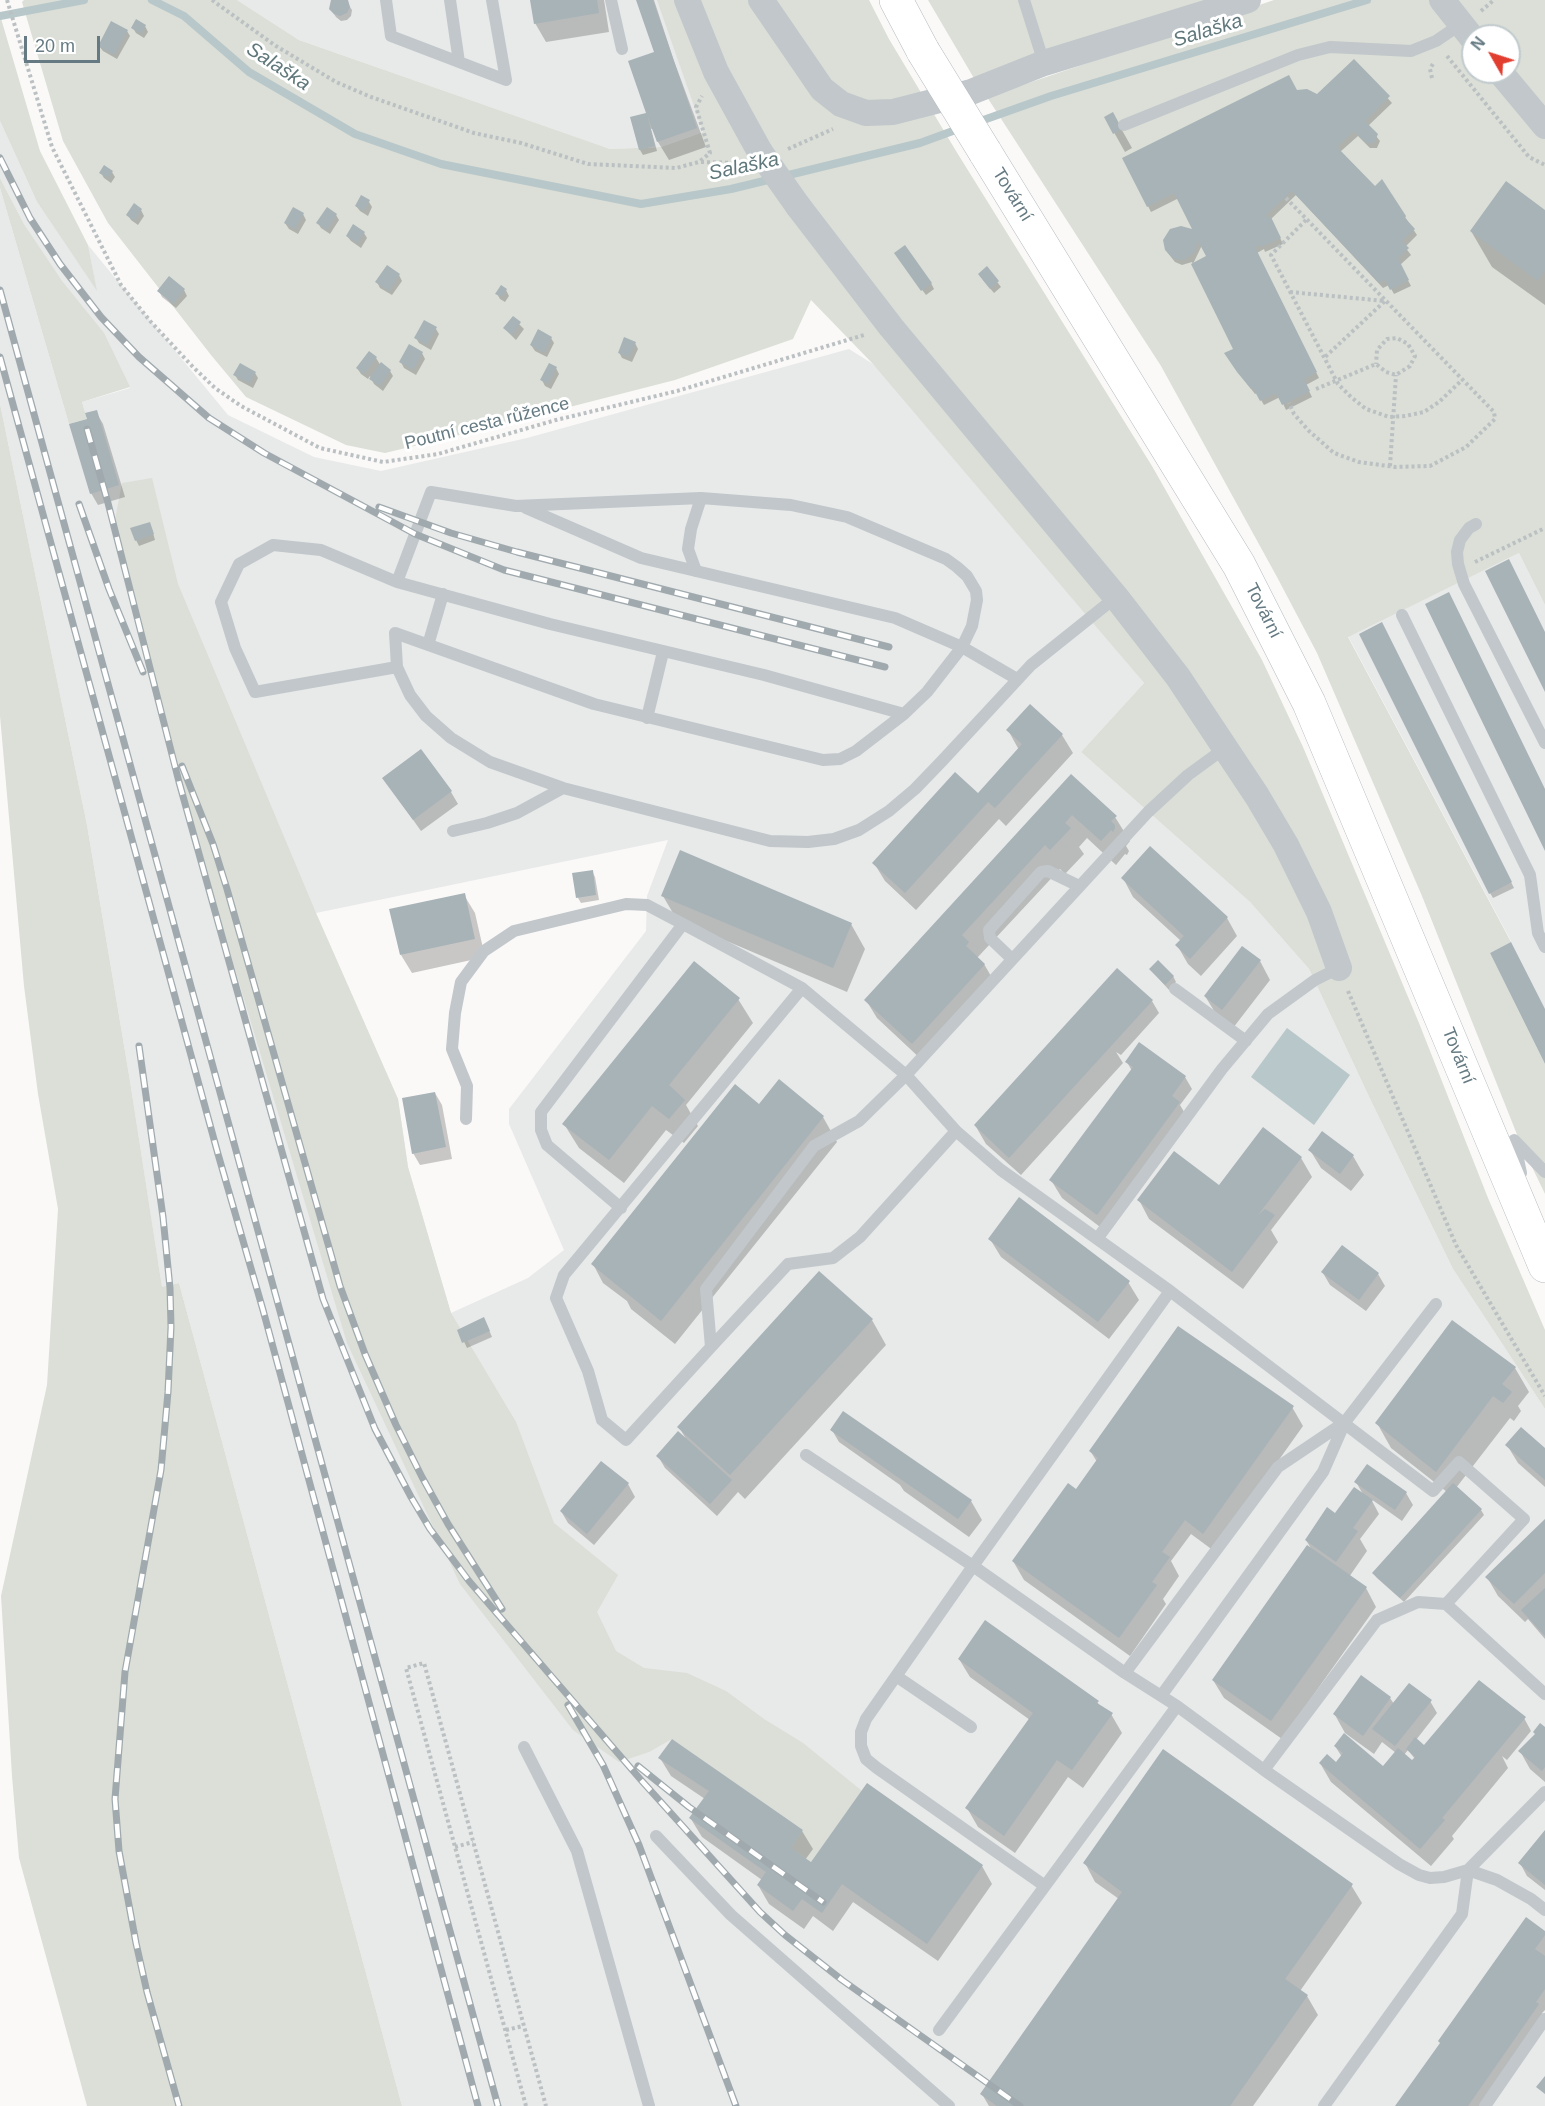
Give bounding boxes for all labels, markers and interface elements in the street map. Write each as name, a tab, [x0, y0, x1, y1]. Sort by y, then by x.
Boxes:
water label: Salaška	[1170, 9, 1246, 53]
scale bar	[27, 24, 104, 62]
north arrow	[1461, 24, 1521, 84]
text: N	[1468, 34, 1488, 53]
text: 20 m	[35, 36, 75, 56]
water label: Salaška	[242, 38, 314, 96]
water label: Salaška	[707, 148, 781, 186]
street label: Tovární	[987, 164, 1037, 226]
street label: Poutní cesta růžence	[402, 393, 572, 455]
street label: Tovární	[1240, 580, 1286, 642]
street label: Tovární	[1437, 1025, 1479, 1087]

